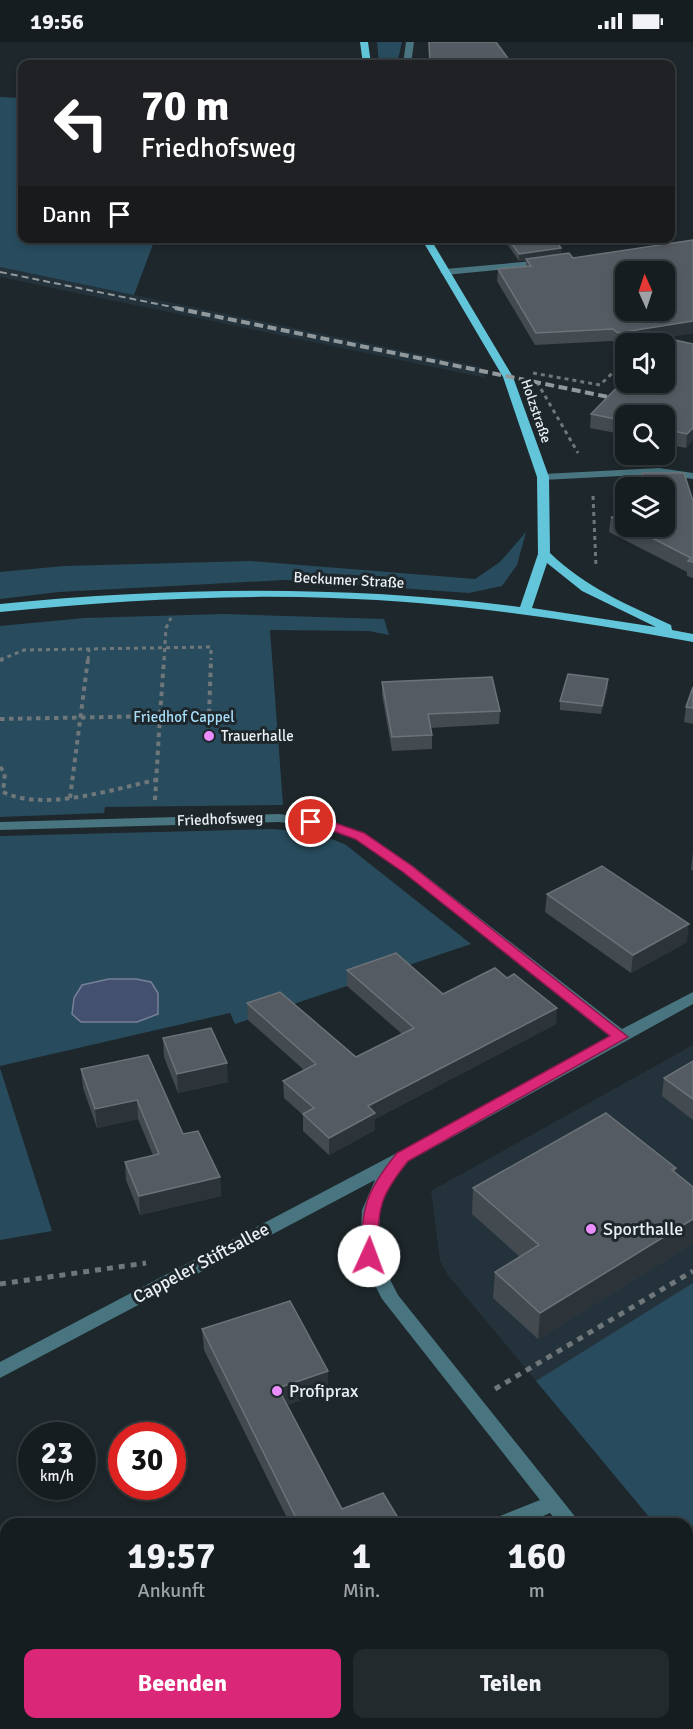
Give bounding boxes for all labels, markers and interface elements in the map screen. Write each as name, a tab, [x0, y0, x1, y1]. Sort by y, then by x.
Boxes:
text: 19:56	[30, 8, 84, 35]
text: 70 m	[141, 81, 230, 132]
icon: left	[42, 84, 120, 162]
text: Friedhofsweg	[141, 132, 296, 165]
icon: arrive	[103, 198, 136, 231]
text: Dann	[42, 201, 91, 228]
north arrow	[615, 261, 675, 321]
map controls	[615, 261, 675, 537]
button: sound	[615, 333, 675, 393]
street label: Holzstraße	[517, 377, 555, 445]
button: search	[615, 405, 675, 465]
button: layers	[615, 477, 675, 537]
street label: Beckumer Straße	[293, 568, 405, 592]
park label: Friedhof Cappel	[133, 708, 235, 726]
place label: Trauerhalle	[221, 727, 294, 745]
marker: Trauerhalle	[202, 729, 216, 743]
pin	[285, 796, 336, 847]
icon: arrive	[294, 805, 327, 838]
street label: Friedhofsweg	[177, 808, 264, 830]
street label: Cappeler Stiftsallee	[129, 1218, 273, 1308]
place label: Sporthalle	[603, 1218, 683, 1240]
marker: Sporthalle	[584, 1222, 598, 1236]
position arrow	[337, 1224, 401, 1288]
place label: Profiprax	[289, 1380, 359, 1402]
marker: Profiprax	[270, 1384, 284, 1398]
speed limit sign: 30	[108, 1422, 186, 1500]
text: 23	[41, 1435, 73, 1472]
text: km/h	[40, 1467, 74, 1485]
text: 19:57	[127, 1534, 216, 1579]
text: 1	[352, 1534, 371, 1579]
text: 160	[508, 1534, 566, 1579]
text: Ankunft	[137, 1578, 205, 1603]
text: Min.	[343, 1578, 380, 1603]
text: m	[529, 1578, 545, 1603]
button: Beenden	[24, 1649, 341, 1718]
button: Teilen	[353, 1649, 669, 1718]

